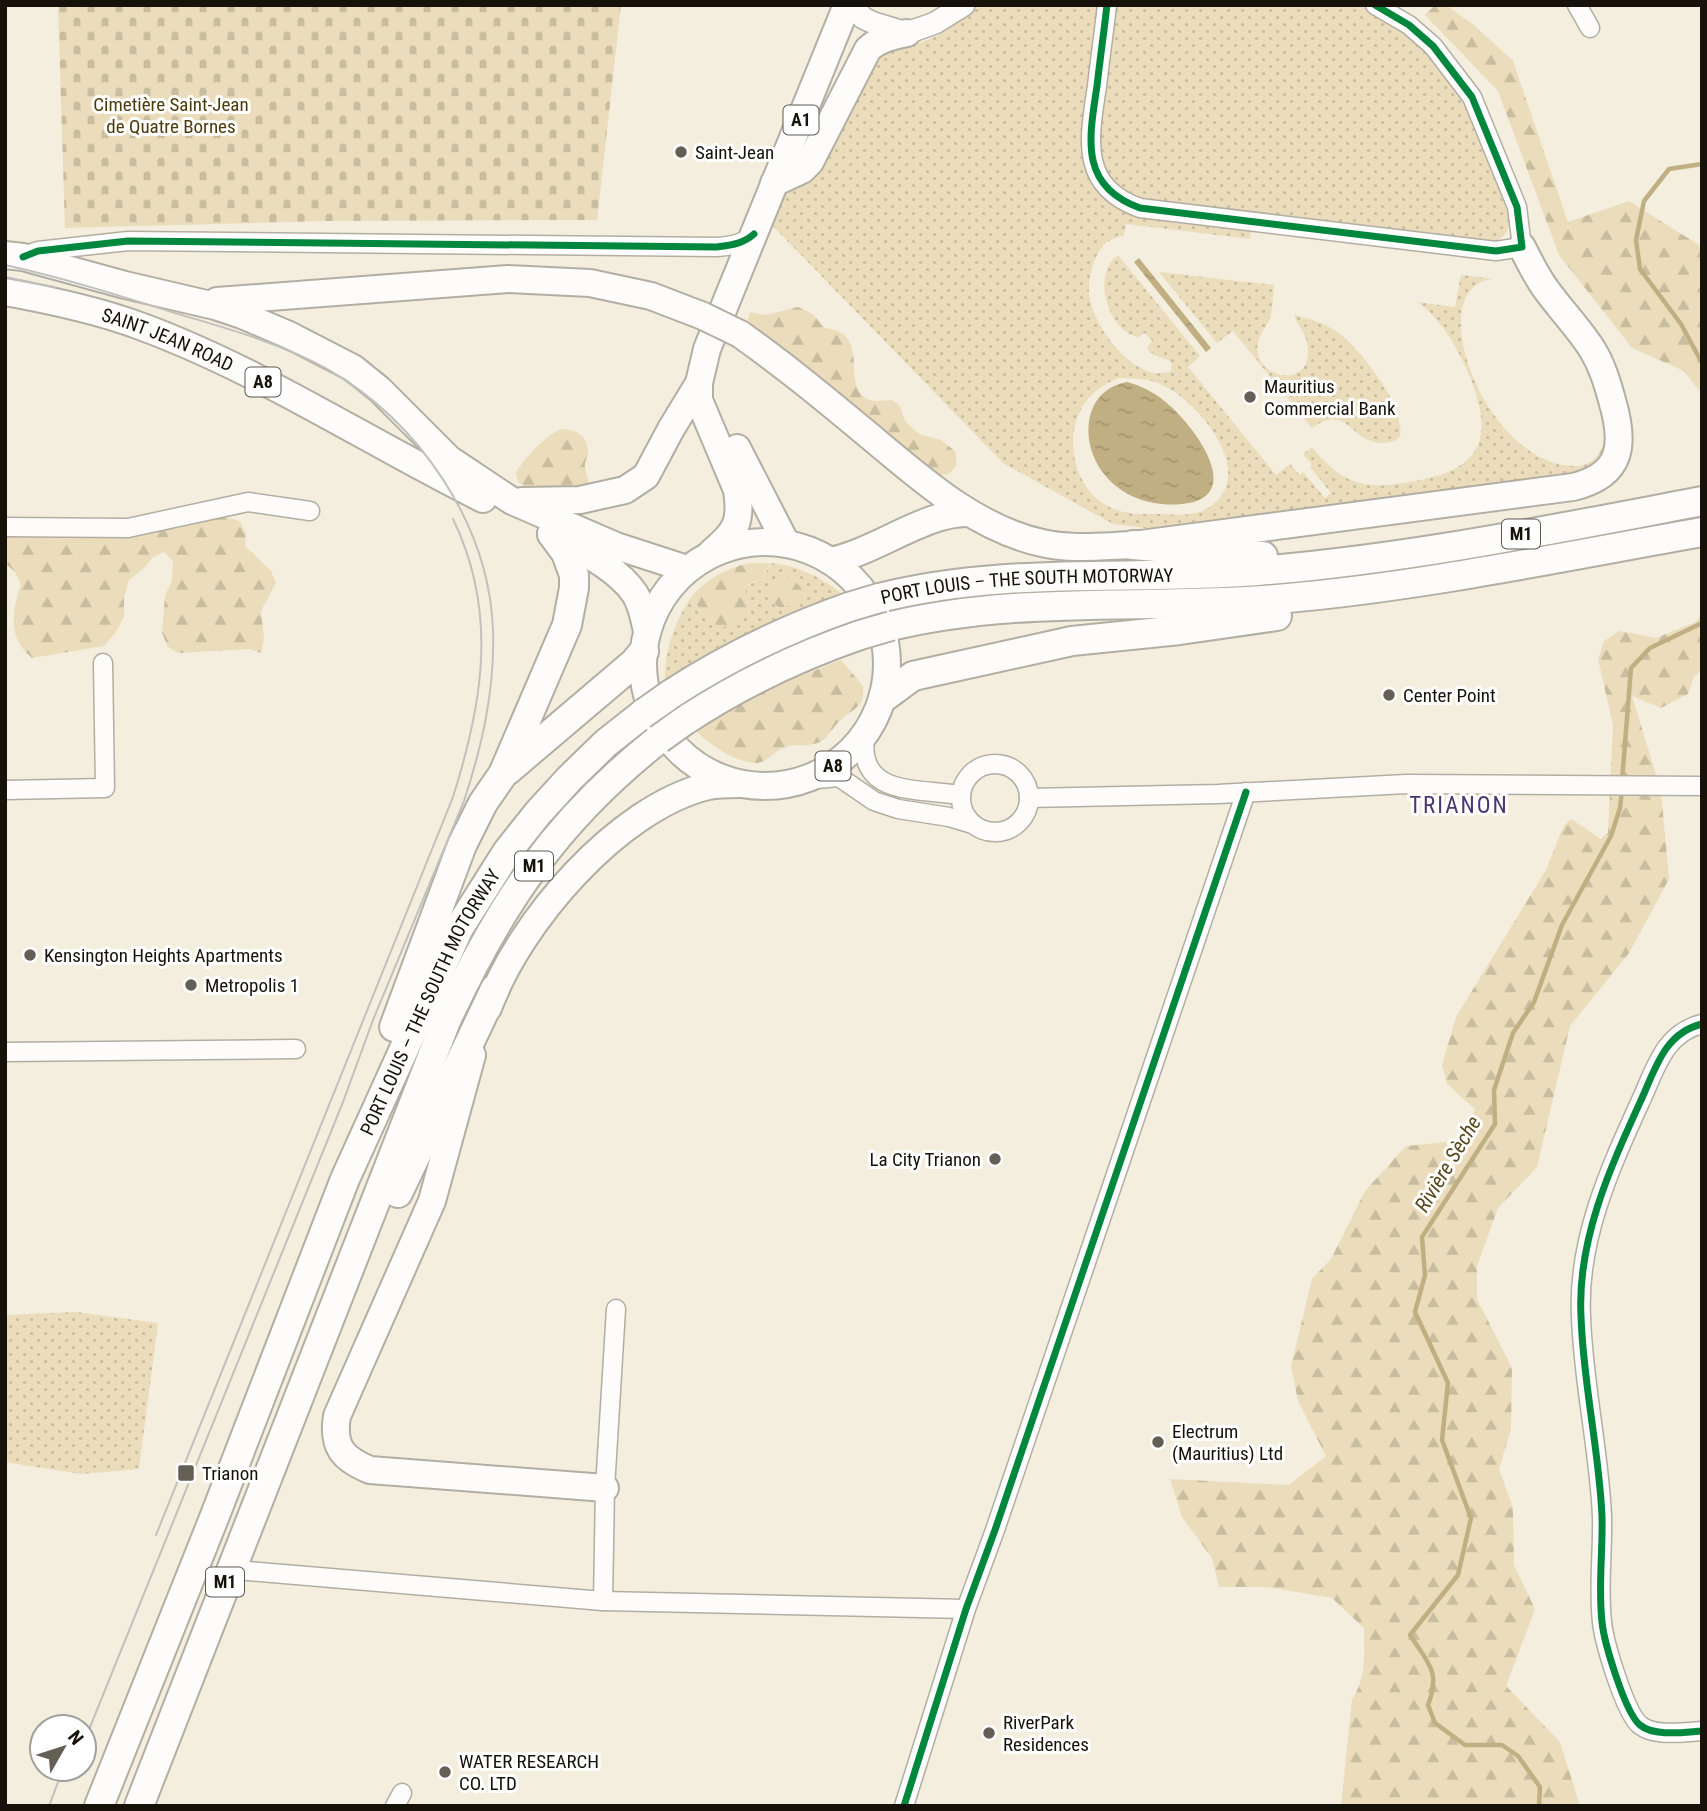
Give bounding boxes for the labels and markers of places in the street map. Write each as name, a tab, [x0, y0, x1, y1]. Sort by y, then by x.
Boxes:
place label: Saint-Jean	[695, 141, 774, 164]
marker: Saint-Jean	[673, 144, 689, 160]
place label: Mauritius Commercial Bank	[1264, 375, 1396, 420]
marker: Mauritius Commercial Bank	[1242, 389, 1258, 405]
place label: Center Point	[1403, 684, 1496, 707]
marker: Center Point	[1381, 687, 1397, 703]
place label: Kensington Heights Apartments	[44, 944, 283, 967]
marker: Kensington Heights Apartments	[22, 947, 38, 963]
place label: Metropolis 1	[205, 974, 299, 997]
marker: Metropolis 1	[183, 977, 199, 993]
place label: La City Trianon	[869, 1148, 981, 1171]
marker: La City Trianon	[987, 1151, 1003, 1167]
place label: Electrum (Mauritius) Ltd	[1172, 1420, 1283, 1465]
marker: Electrum (Mauritius) Ltd	[1150, 1434, 1166, 1450]
place label: Trianon	[202, 1462, 258, 1485]
marker: Trianon	[176, 1463, 196, 1483]
place label: RiverPark Residences	[1003, 1711, 1089, 1756]
marker: RiverPark Residences	[981, 1725, 997, 1741]
place label: WATER RESEARCH CO. LTD	[459, 1750, 599, 1795]
marker: WATER RESEARCH CO. LTD	[437, 1764, 453, 1780]

